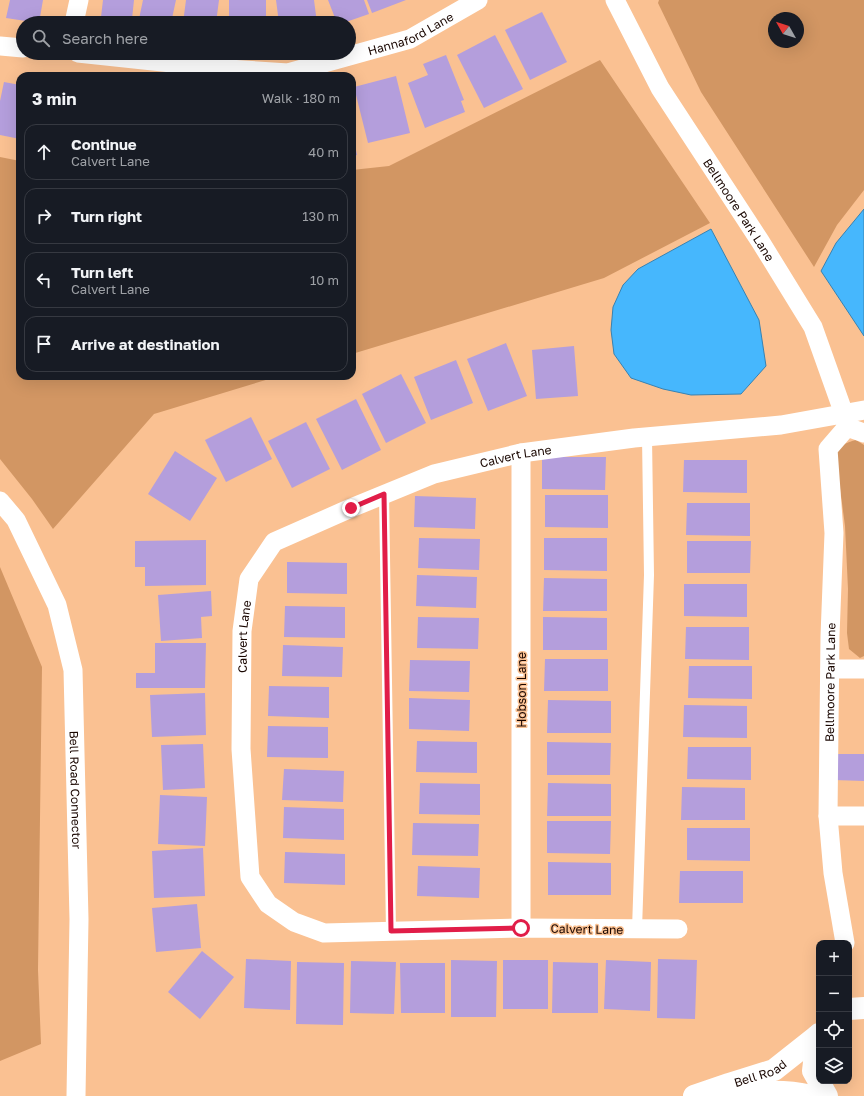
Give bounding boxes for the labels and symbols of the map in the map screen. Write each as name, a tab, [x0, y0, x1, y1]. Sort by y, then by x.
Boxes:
street label: Hannaford Lane	[366, 8, 456, 58]
north arrow	[768, 12, 804, 48]
street label: Bellmoore Park Lane	[700, 155, 778, 264]
street label: Calvert Lane	[478, 442, 552, 470]
route end	[342, 499, 360, 517]
street label: Calvert Lane	[234, 599, 254, 673]
street label: Bellmoore Park Lane	[821, 622, 838, 742]
street label: Hobson Lane	[514, 652, 529, 728]
street label: Bell Road Connector	[67, 730, 85, 850]
route start	[512, 919, 530, 937]
street label: Calvert Lane	[550, 921, 624, 937]
street label: Bell Road	[732, 1056, 789, 1090]

